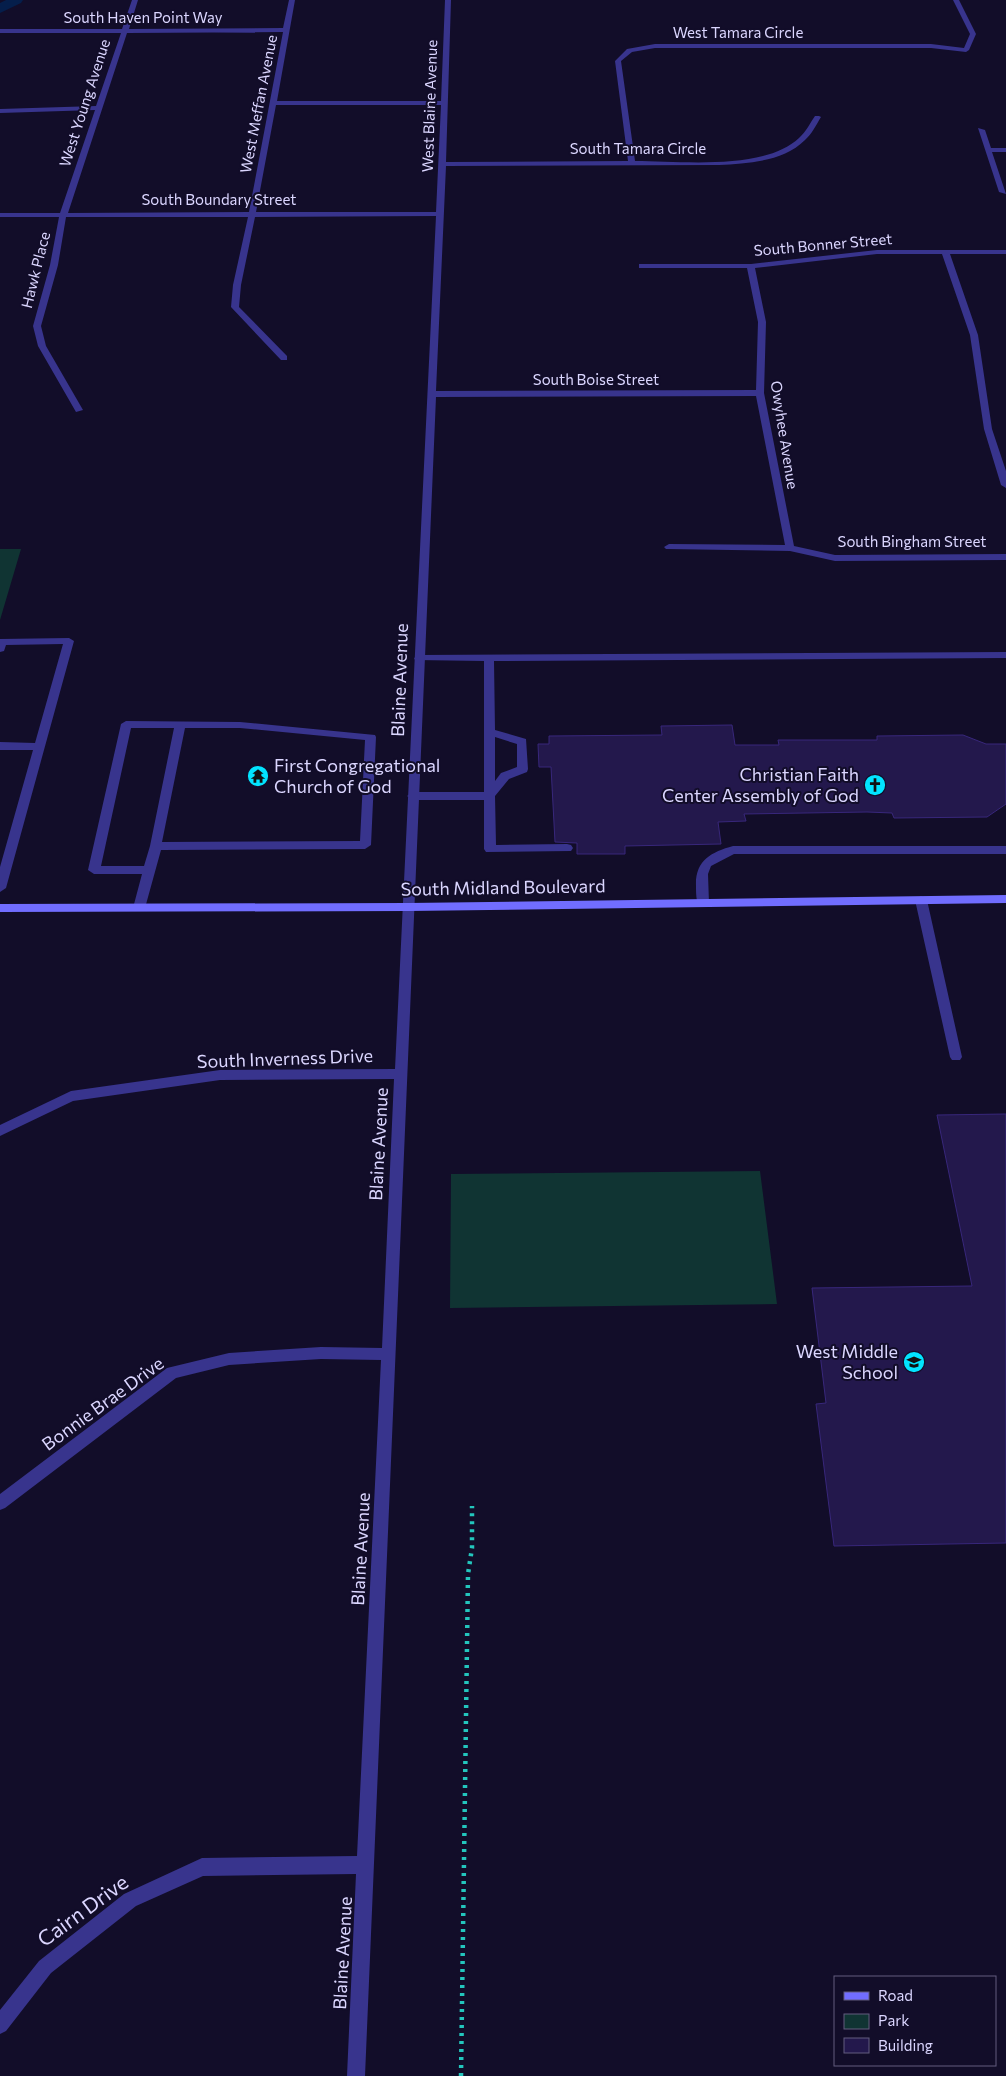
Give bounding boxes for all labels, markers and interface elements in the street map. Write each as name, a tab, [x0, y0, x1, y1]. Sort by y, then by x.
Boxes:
street label: South Haven Point Way	[63, 8, 223, 26]
street label: West Tamara Circle	[673, 23, 803, 41]
street label: West Meffan Avenue	[236, 33, 280, 175]
street label: West Young Avenue	[55, 36, 113, 169]
street label: West Blaine Avenue	[418, 39, 440, 173]
street label: South Tamara Circle	[570, 139, 706, 157]
street label: South Boundary Street	[142, 190, 296, 208]
street label: Hawk Place	[17, 229, 53, 310]
street label: South Bonner Street	[753, 229, 893, 259]
street label: South Boise Street	[533, 370, 659, 388]
street label: Owyhee Avenue	[768, 379, 802, 490]
street label: South Bingham Street	[838, 532, 986, 550]
street label: Blaine Avenue	[386, 623, 412, 737]
place label: First Congregational Church of God	[274, 754, 440, 797]
place label: Christian Faith Center Assembly of God	[662, 763, 859, 806]
temple icon: First Congregational Church of God	[246, 764, 270, 788]
church icon: Christian Faith Center Assembly of God	[863, 773, 887, 797]
street label: South Midland Boulevard	[400, 874, 606, 900]
street label: South Inverness Drive	[196, 1044, 373, 1072]
street label: Blaine Avenue	[364, 1087, 392, 1201]
place label: West Middle School	[796, 1340, 898, 1383]
school or university icon: West Middle School	[902, 1350, 926, 1374]
street label: Bonnie Brae Drive	[37, 1352, 168, 1455]
street label: Blaine Avenue	[346, 1492, 374, 1606]
street label: Cairn Drive	[32, 1869, 132, 1951]
street label: Blaine Avenue	[328, 1896, 356, 2010]
legend	[834, 1976, 996, 2066]
text: Road	[878, 1986, 913, 2004]
text: Park	[878, 2011, 909, 2029]
text: Building	[878, 2036, 933, 2054]

